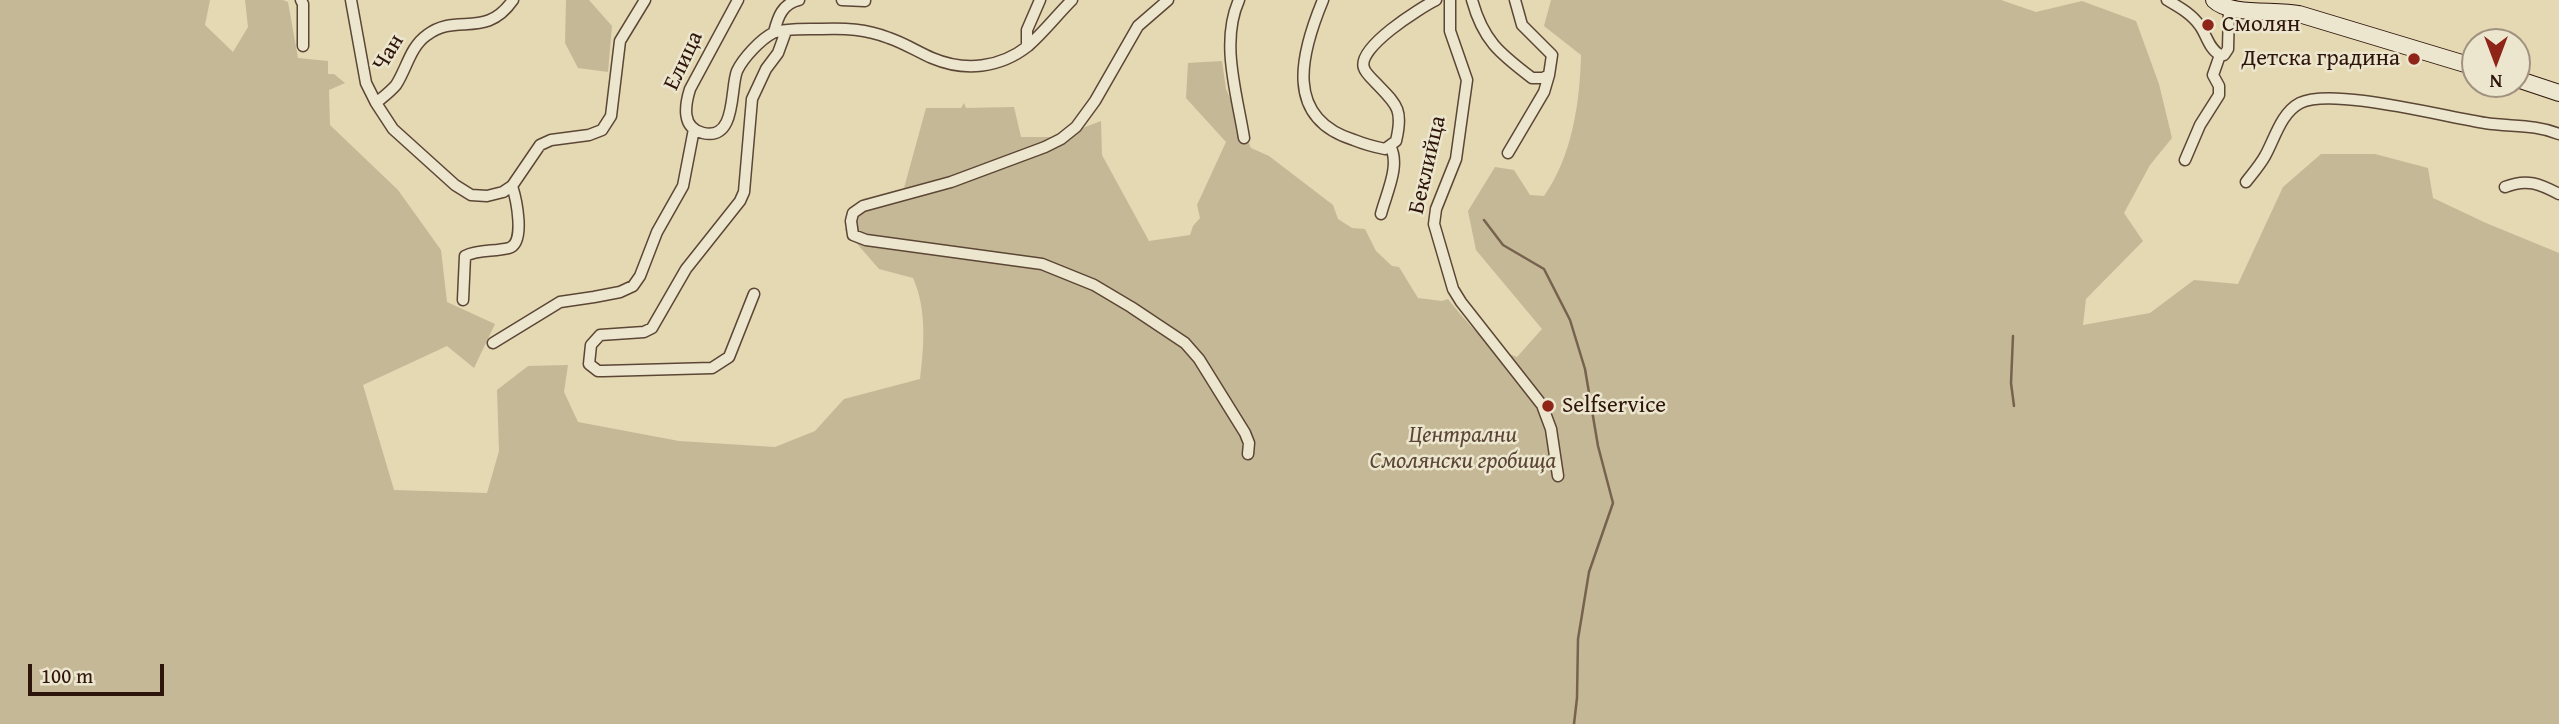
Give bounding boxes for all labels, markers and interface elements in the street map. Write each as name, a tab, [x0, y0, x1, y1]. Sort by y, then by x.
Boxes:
place label: Смолян	[2222, 11, 2300, 39]
marker: Смолян	[2200, 17, 2216, 33]
street label: Елица	[658, 27, 710, 95]
north arrow	[2461, 28, 2531, 98]
street label: Чан	[367, 29, 411, 77]
place label: Детска градина	[2242, 45, 2400, 73]
marker: Детска градина	[2406, 51, 2422, 67]
text: N	[2490, 68, 2502, 96]
street label: Беклийца	[1403, 113, 1453, 217]
place label: Selfservice	[1562, 392, 1666, 420]
marker: Selfservice	[1540, 398, 1556, 414]
park label: Централни Смолянски гробища	[1370, 422, 1556, 476]
scale bar	[32, 650, 168, 694]
text: 100 m	[41, 660, 93, 691]

